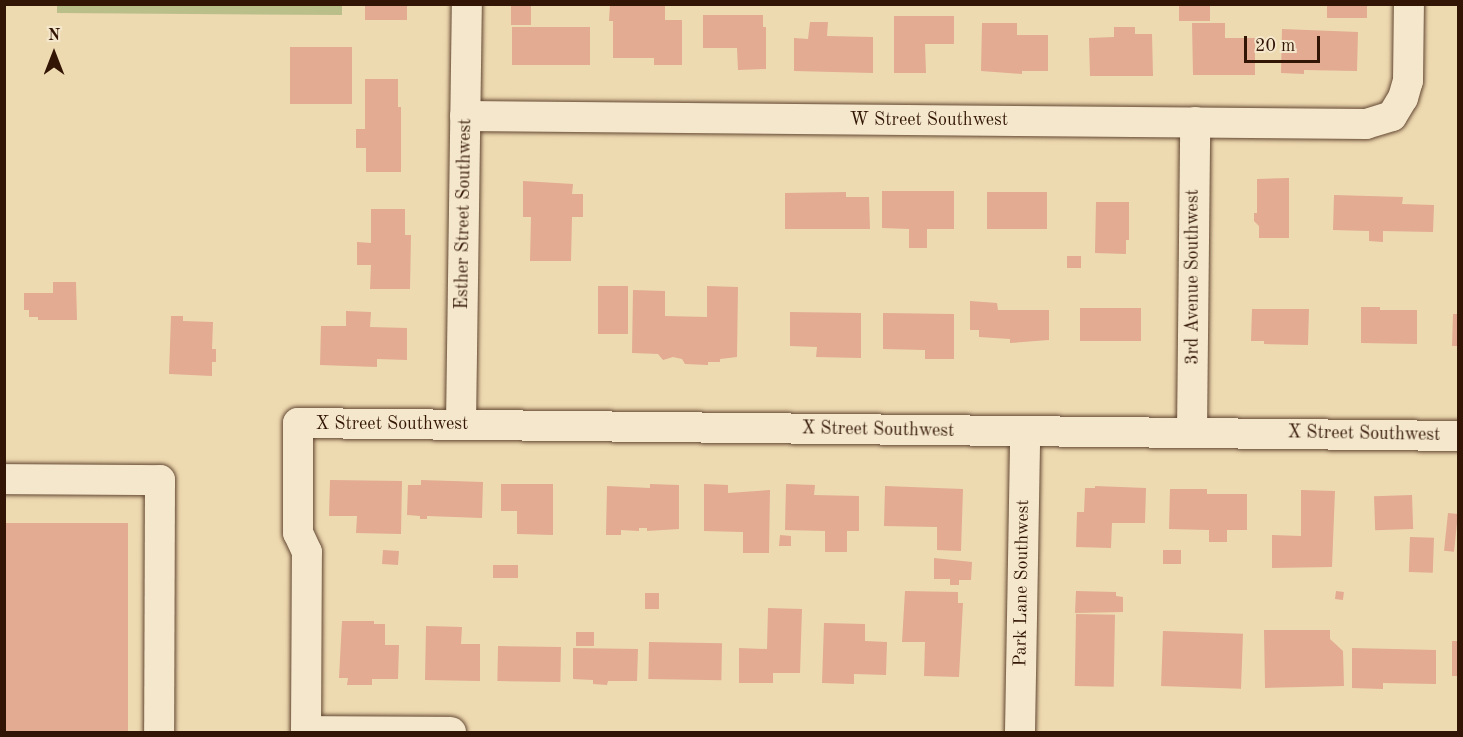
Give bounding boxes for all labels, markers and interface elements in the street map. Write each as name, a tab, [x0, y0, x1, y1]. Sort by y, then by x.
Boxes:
north arrow	[24, 24, 84, 84]
scale bar	[1247, 24, 1324, 62]
text: N	[48, 28, 60, 44]
text: 20 m	[1255, 37, 1295, 55]
street label: W Street Southwest	[850, 109, 1008, 131]
street label: Esther Street Southwest	[452, 118, 476, 310]
street label: 3rd Avenue Southwest	[1182, 189, 1204, 365]
street label: X Street Southwest	[316, 413, 468, 435]
street label: X Street Southwest	[802, 418, 954, 442]
street label: X Street Southwest	[1288, 422, 1440, 446]
street label: Park Lane Southwest	[1010, 499, 1034, 667]

